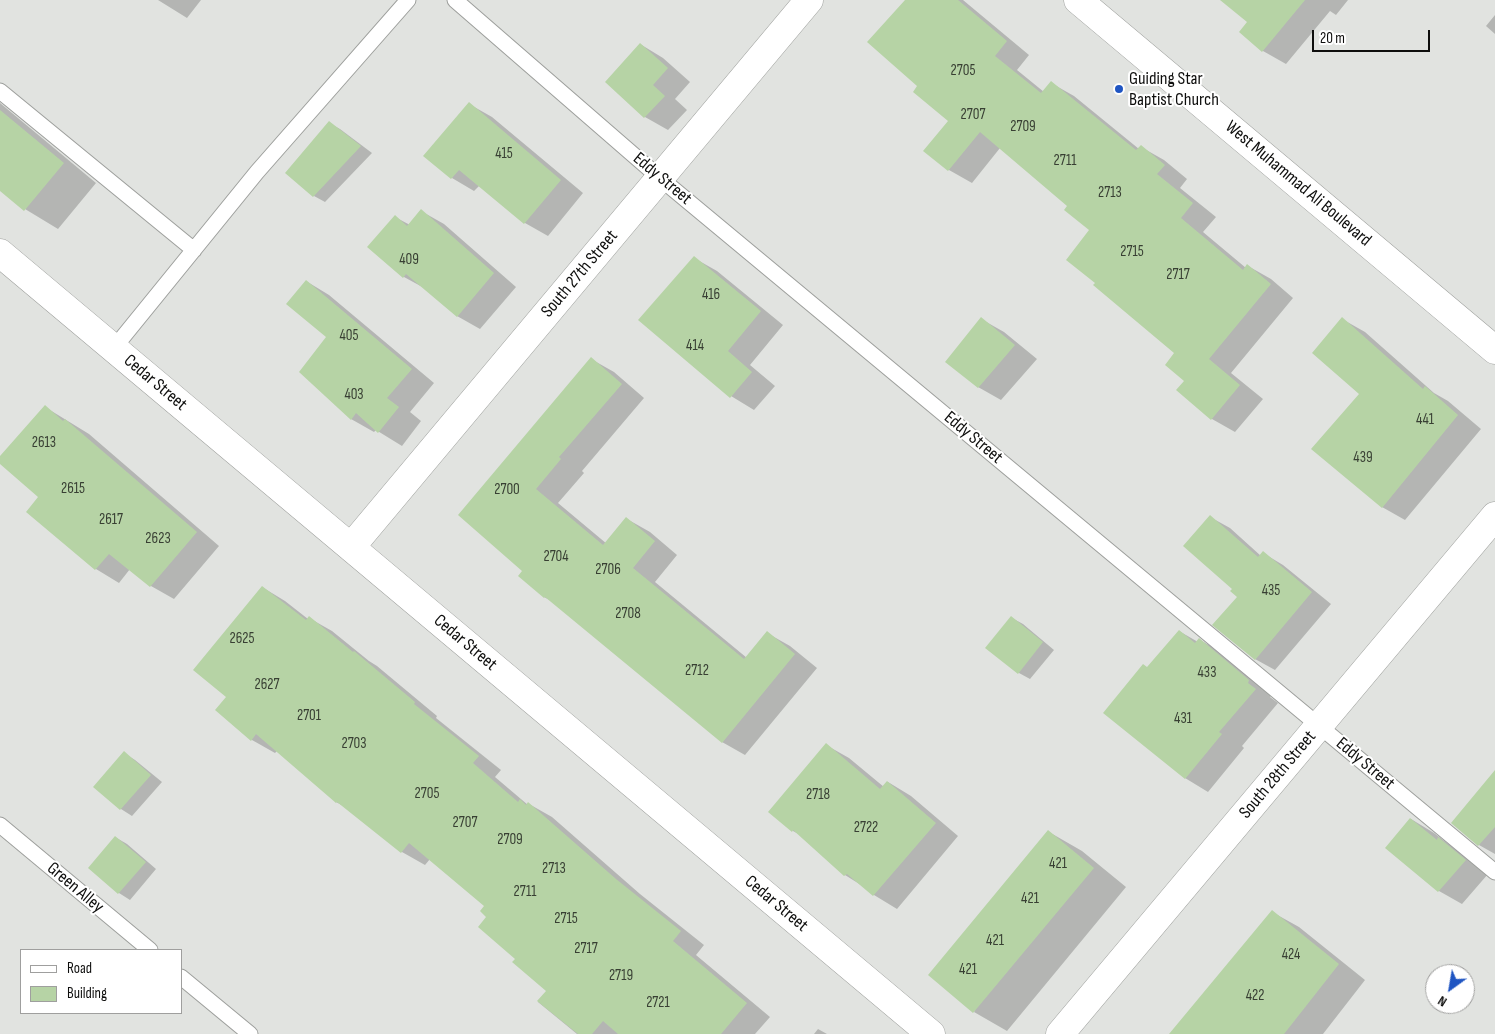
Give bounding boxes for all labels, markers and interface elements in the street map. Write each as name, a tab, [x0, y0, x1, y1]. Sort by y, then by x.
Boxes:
scale bar	[1315, 20, 1432, 52]
text: 20 m	[1320, 29, 1345, 48]
house number: 2705	[951, 62, 975, 80]
place label: Guiding Star Baptist Church	[1129, 68, 1219, 110]
marker: Guiding Star Baptist Church	[1113, 83, 1125, 95]
house number: 2707	[961, 106, 985, 124]
street label: West Muhammad Ali Boulevard	[1221, 117, 1375, 251]
house number: 2709	[1010, 118, 1036, 136]
house number: 415	[495, 145, 513, 163]
street label: Eddy Street	[628, 148, 696, 210]
house number: 2711	[1054, 152, 1076, 170]
house number: 2713	[1098, 184, 1122, 202]
street label: South 27th Street	[537, 226, 623, 322]
house number: 2715	[1120, 243, 1144, 261]
house number: 409	[399, 251, 419, 269]
house number: 2717	[1166, 266, 1190, 284]
house number: 416	[702, 286, 720, 304]
house number: 405	[340, 327, 358, 345]
house number: 414	[686, 337, 704, 355]
street label: Cedar Street	[119, 350, 191, 416]
house number: 403	[344, 386, 364, 404]
street label: Eddy Street	[939, 407, 1007, 469]
house number: 441	[1416, 411, 1434, 429]
house number: 2613	[32, 434, 56, 452]
house number: 439	[1353, 449, 1373, 467]
house number: 2615	[61, 480, 85, 498]
house number: 2700	[494, 481, 520, 499]
house number: 2617	[99, 511, 123, 529]
house number: 2623	[145, 530, 171, 548]
house number: 2704	[543, 548, 569, 566]
house number: 2706	[595, 561, 621, 579]
house number: 435	[1262, 582, 1280, 600]
house number: 2708	[615, 605, 641, 623]
street label: Cedar Street	[429, 610, 501, 676]
house number: 2625	[229, 630, 255, 648]
house number: 2712	[685, 662, 709, 680]
house number: 433	[1198, 664, 1216, 682]
house number: 2627	[254, 676, 280, 694]
house number: 2701	[297, 707, 321, 725]
house number: 431	[1174, 710, 1192, 728]
street label: South 28th Street	[1235, 727, 1321, 823]
street label: Eddy Street	[1331, 733, 1399, 795]
house number: 2703	[341, 735, 367, 753]
house number: 2705	[415, 785, 439, 803]
house number: 2718	[806, 786, 830, 804]
house number: 2707	[453, 814, 477, 832]
house number: 2722	[854, 819, 878, 837]
house number: 2709	[497, 831, 523, 849]
house number: 421	[1049, 855, 1067, 873]
street label: Green Alley	[42, 858, 108, 918]
house number: 2713	[542, 860, 566, 878]
street label: Cedar Street	[740, 871, 812, 937]
house number: 2711	[514, 883, 536, 901]
house number: 421	[1021, 890, 1039, 908]
house number: 2715	[554, 910, 578, 928]
house number: 421	[986, 932, 1004, 950]
house number: 2717	[574, 940, 598, 958]
house number: 424	[1282, 946, 1300, 964]
legend	[20, 949, 182, 1014]
text: Road	[67, 959, 92, 978]
house number: 421	[959, 961, 977, 979]
north arrow	[1425, 964, 1475, 1014]
house number: 2719	[609, 967, 633, 985]
text: Building	[67, 984, 107, 1003]
house number: 422	[1246, 987, 1264, 1005]
text: N	[1435, 992, 1450, 1010]
house number: 2721	[646, 994, 670, 1012]

